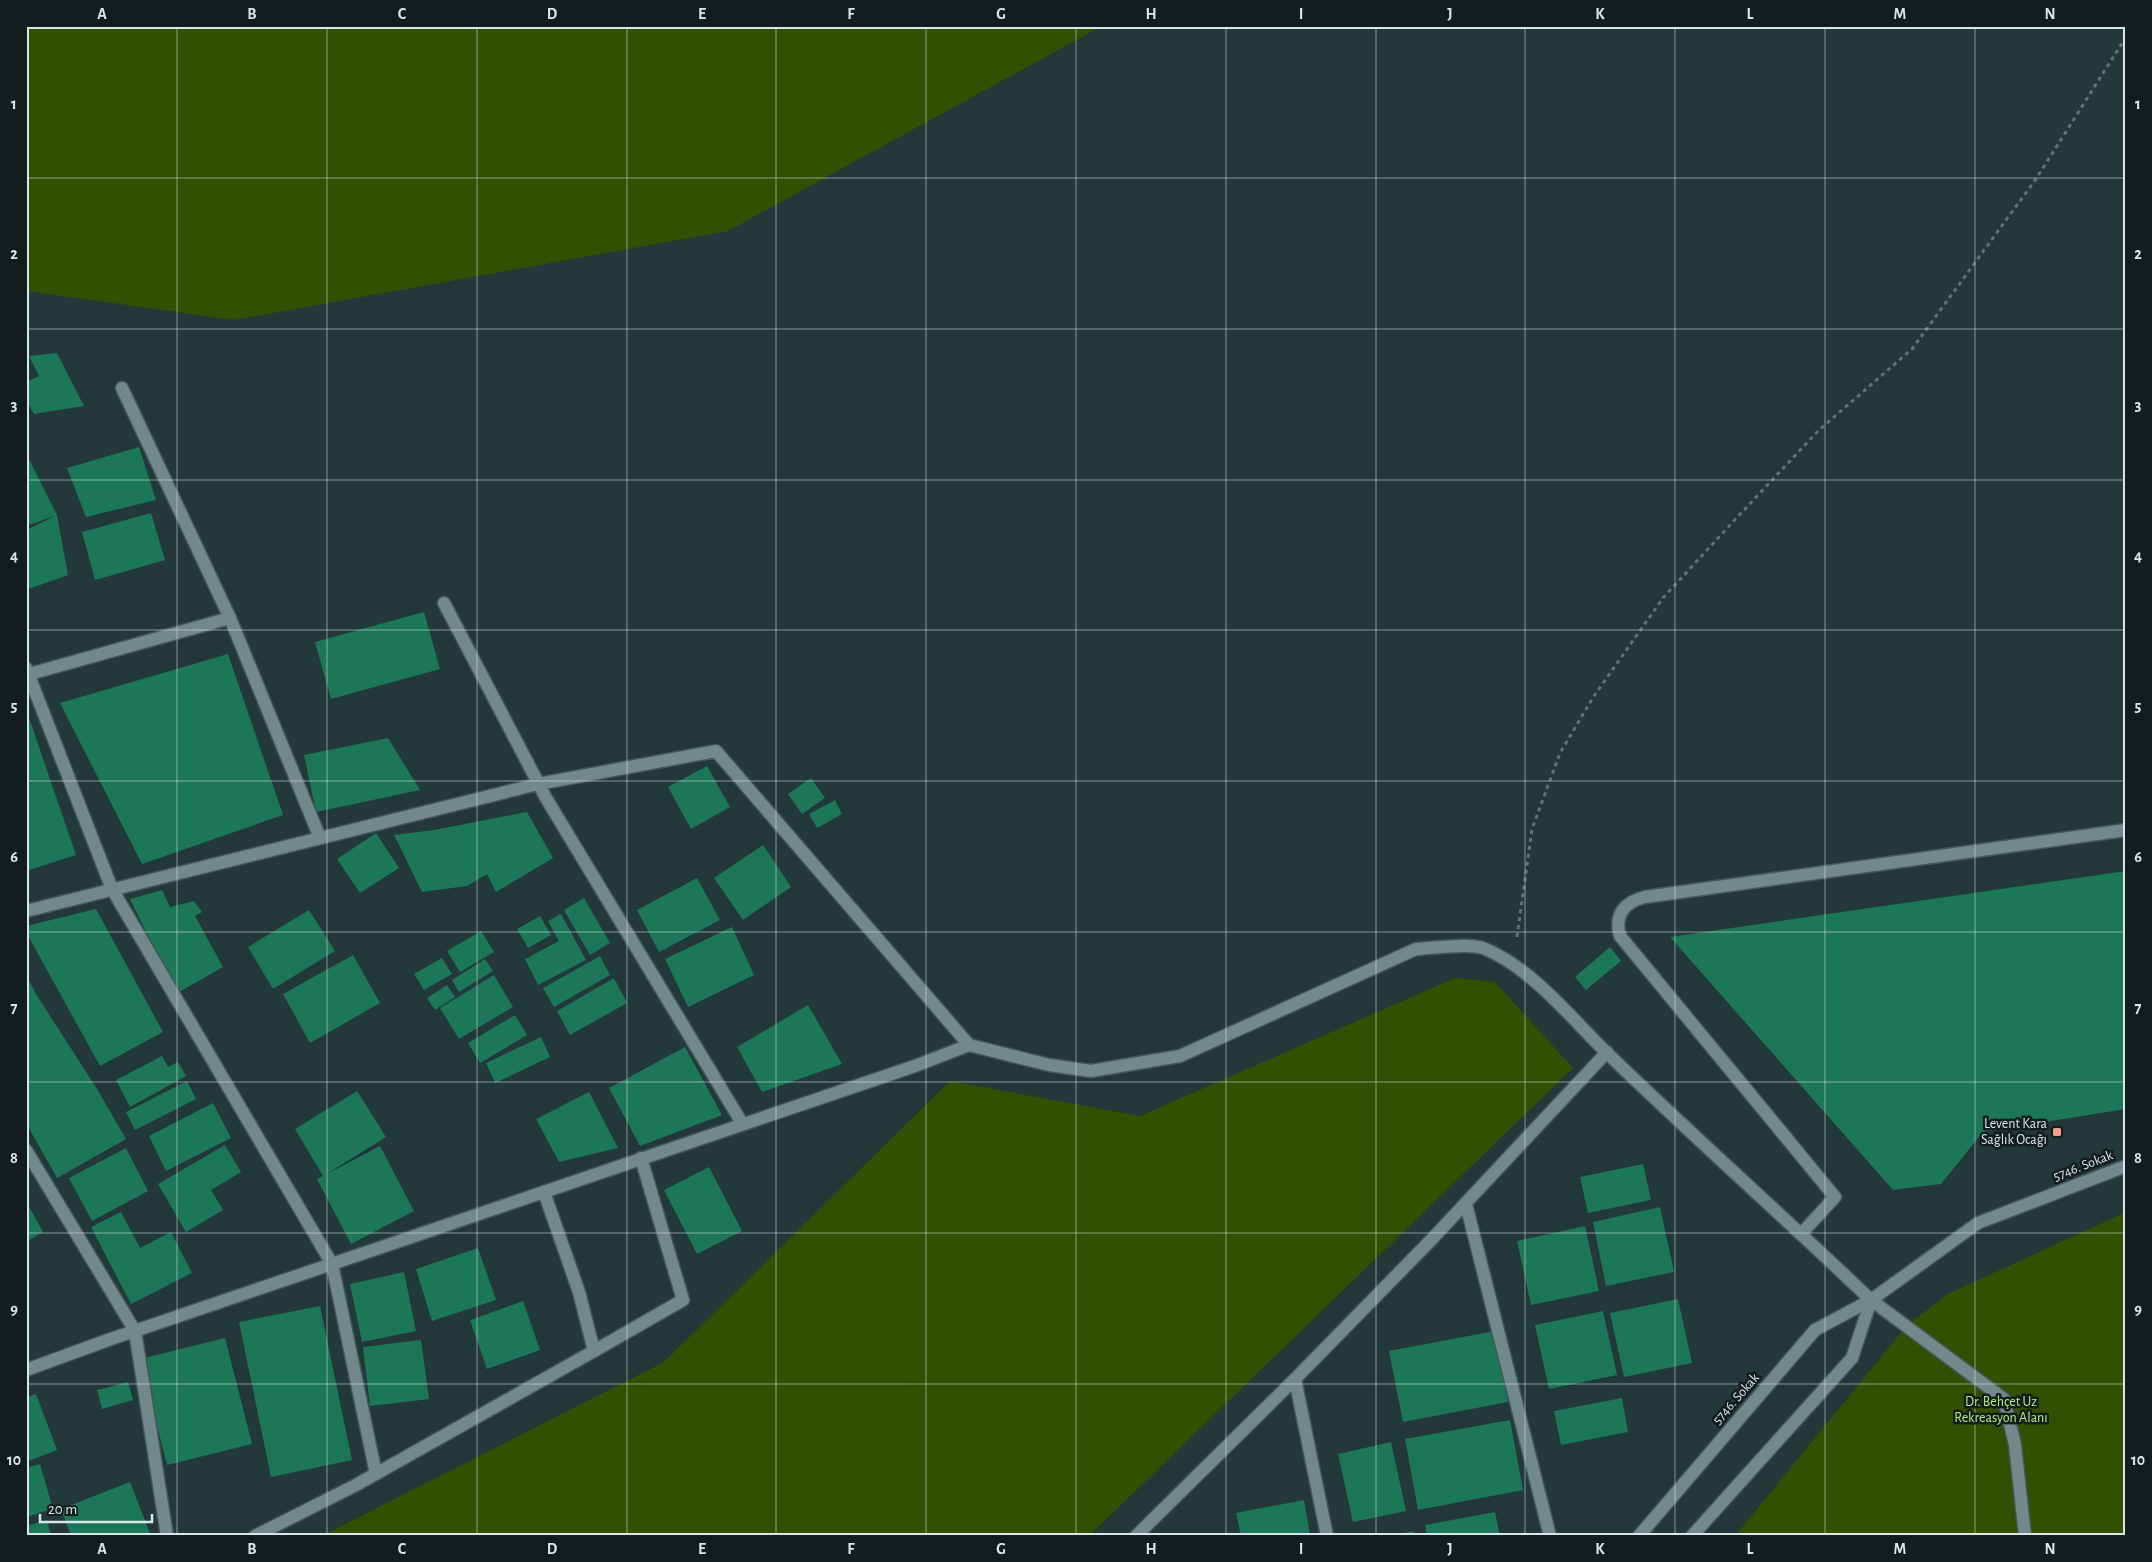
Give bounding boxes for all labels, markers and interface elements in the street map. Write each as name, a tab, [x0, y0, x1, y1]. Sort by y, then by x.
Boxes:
text: A	[97, 6, 107, 22]
text: B	[247, 6, 257, 22]
text: C	[398, 6, 407, 22]
text: D	[547, 6, 558, 22]
text: E	[698, 6, 706, 22]
text: F	[847, 6, 855, 22]
text: G	[996, 6, 1006, 22]
text: H	[1145, 6, 1157, 22]
text: I	[1299, 6, 1303, 22]
text: J	[1447, 6, 1453, 22]
text: K	[1595, 6, 1605, 22]
text: L	[1747, 6, 1754, 22]
text: M	[1894, 6, 1906, 22]
text: N	[2044, 6, 2056, 22]
text: 1	[11, 96, 17, 112]
text: 1	[2135, 96, 2141, 112]
text: 2	[10, 246, 18, 262]
text: 2	[2134, 246, 2142, 262]
text: 3	[11, 397, 18, 413]
text: 3	[2135, 397, 2142, 413]
text: 4	[10, 548, 18, 564]
text: 4	[2134, 548, 2142, 564]
text: 5	[11, 698, 18, 714]
text: 5	[2135, 698, 2142, 714]
text: 6	[10, 849, 18, 865]
text: 6	[2134, 849, 2142, 865]
text: 7	[11, 1000, 18, 1016]
text: 7	[2135, 1000, 2142, 1016]
place label: Levent Kara Sağlık Ocağı	[1981, 1117, 2048, 1147]
marker: Levent Kara Sağlık Ocağı	[2051, 1126, 2063, 1138]
street label: 5746. Sokak	[2051, 1148, 2115, 1184]
text: 8	[10, 1150, 18, 1166]
text: 8	[2134, 1150, 2142, 1166]
text: 9	[10, 1301, 18, 1317]
text: 9	[2134, 1301, 2142, 1317]
street label: 5746. Sokak	[1710, 1370, 1762, 1427]
park label: Dr. Behçet Uz Rekreasyon Alanı	[1954, 1395, 2048, 1425]
text: 10	[7, 1452, 21, 1468]
text: 10	[2131, 1452, 2145, 1468]
scale bar	[40, 1492, 152, 1524]
text: 20 m	[48, 1502, 77, 1517]
text: A	[97, 1541, 107, 1557]
text: B	[247, 1541, 257, 1557]
text: C	[398, 1541, 407, 1557]
text: D	[547, 1541, 558, 1557]
text: E	[698, 1541, 706, 1557]
text: F	[847, 1541, 855, 1557]
text: G	[996, 1541, 1006, 1557]
text: H	[1145, 1541, 1157, 1557]
text: I	[1299, 1541, 1303, 1557]
text: J	[1447, 1541, 1453, 1557]
text: K	[1595, 1541, 1605, 1557]
text: L	[1747, 1541, 1754, 1557]
text: M	[1894, 1541, 1906, 1557]
text: N	[2044, 1541, 2056, 1557]

